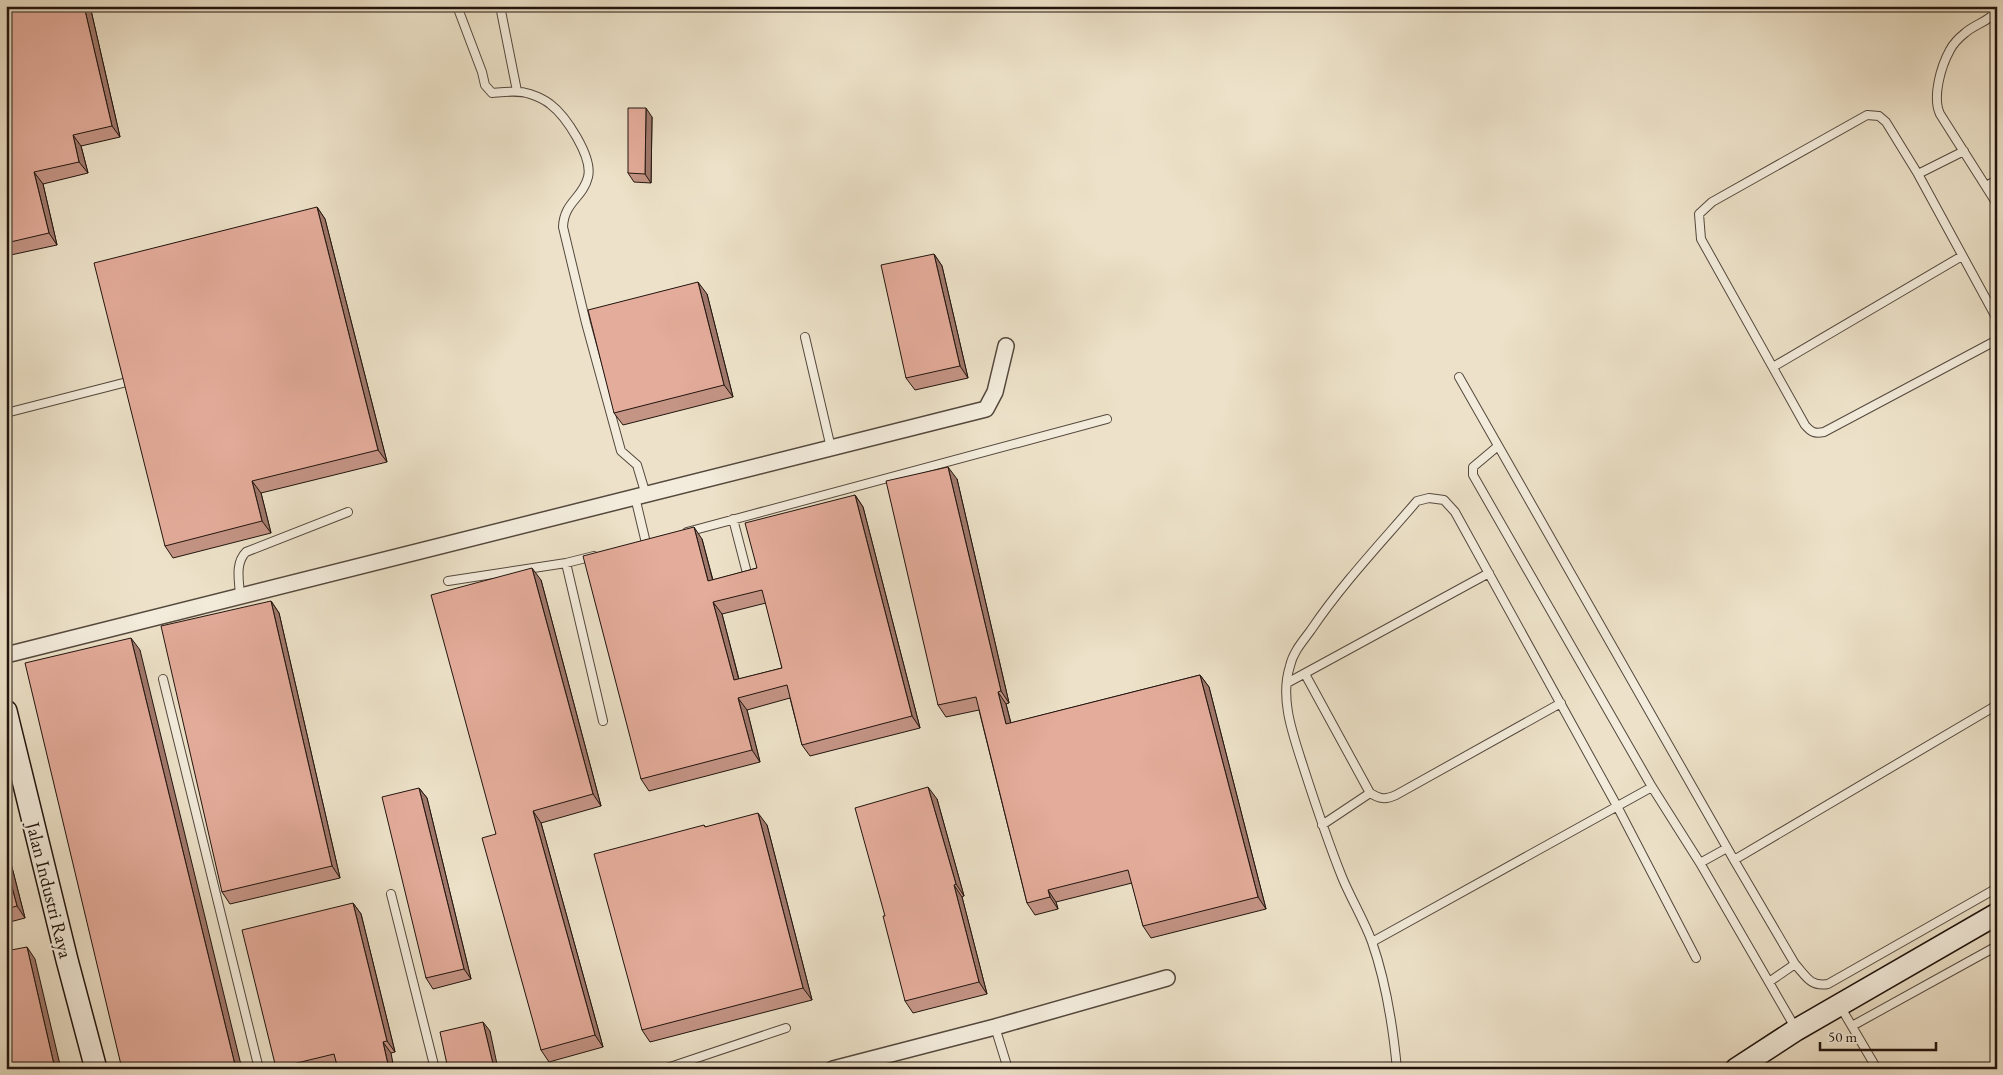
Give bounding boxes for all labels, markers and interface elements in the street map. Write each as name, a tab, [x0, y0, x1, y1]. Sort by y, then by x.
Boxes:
street label: Jalan Industri Raya	[20, 817, 79, 961]
scale bar	[1820, 1020, 1937, 1052]
text: 50 m	[1828, 1027, 1857, 1046]

